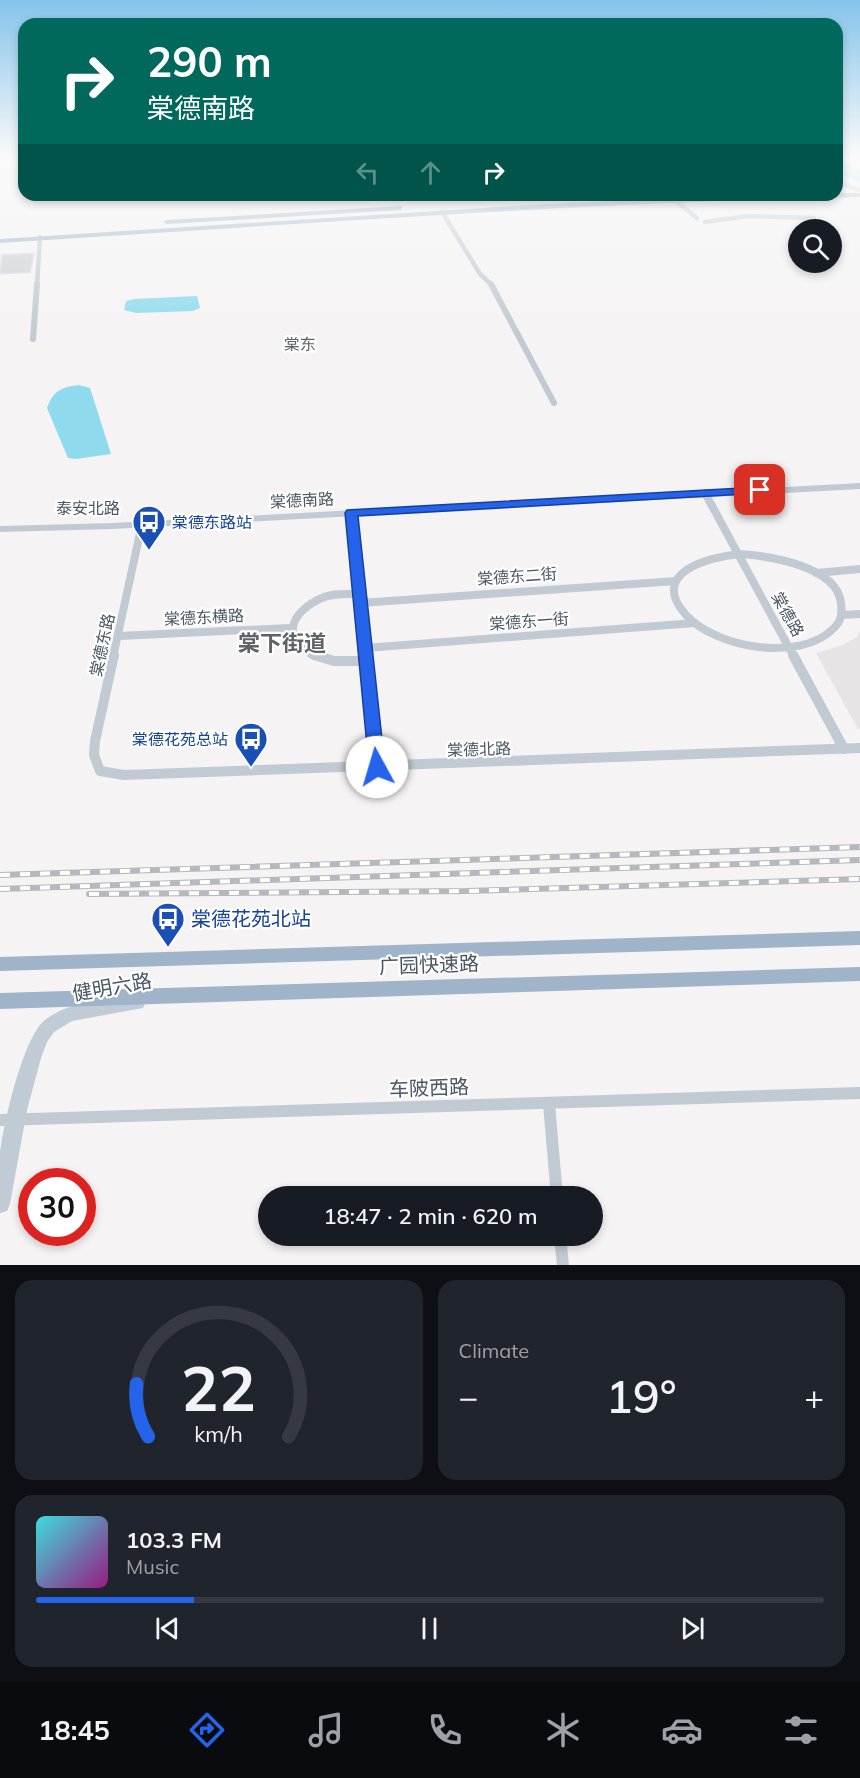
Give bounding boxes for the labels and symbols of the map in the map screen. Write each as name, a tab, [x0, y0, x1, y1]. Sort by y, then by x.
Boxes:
district label: 棠东	[284, 334, 316, 354]
pin	[734, 464, 785, 515]
street label: 棠德南路	[270, 488, 334, 512]
street label: 泰安北路	[56, 498, 120, 518]
bus stop icon: 棠德东路站	[131, 504, 167, 551]
place label: 棠德东路站	[172, 512, 252, 532]
street label: 棠德东二街	[476, 563, 558, 589]
street label: 棠德路	[768, 588, 808, 640]
street label: 棠德东横路	[164, 605, 244, 629]
street label: 棠德东一街	[488, 608, 570, 634]
street label: 棠德东路	[86, 612, 118, 678]
district label: 棠下街道	[238, 629, 326, 657]
bus stop icon: 棠德花苑总站	[233, 721, 269, 768]
place label: 棠德花苑总站	[132, 729, 228, 749]
position arrow	[345, 735, 409, 799]
street label: 棠德北路	[447, 738, 511, 760]
bus stop icon: 棠德花苑北站	[150, 901, 186, 948]
place label: 棠德花苑北站	[191, 906, 311, 931]
street label: 广园快速路	[379, 950, 479, 979]
street label: 健明六路	[70, 967, 153, 1006]
street label: 车陂西路	[389, 1074, 469, 1101]
speed limit sign: 30	[18, 1168, 96, 1246]

